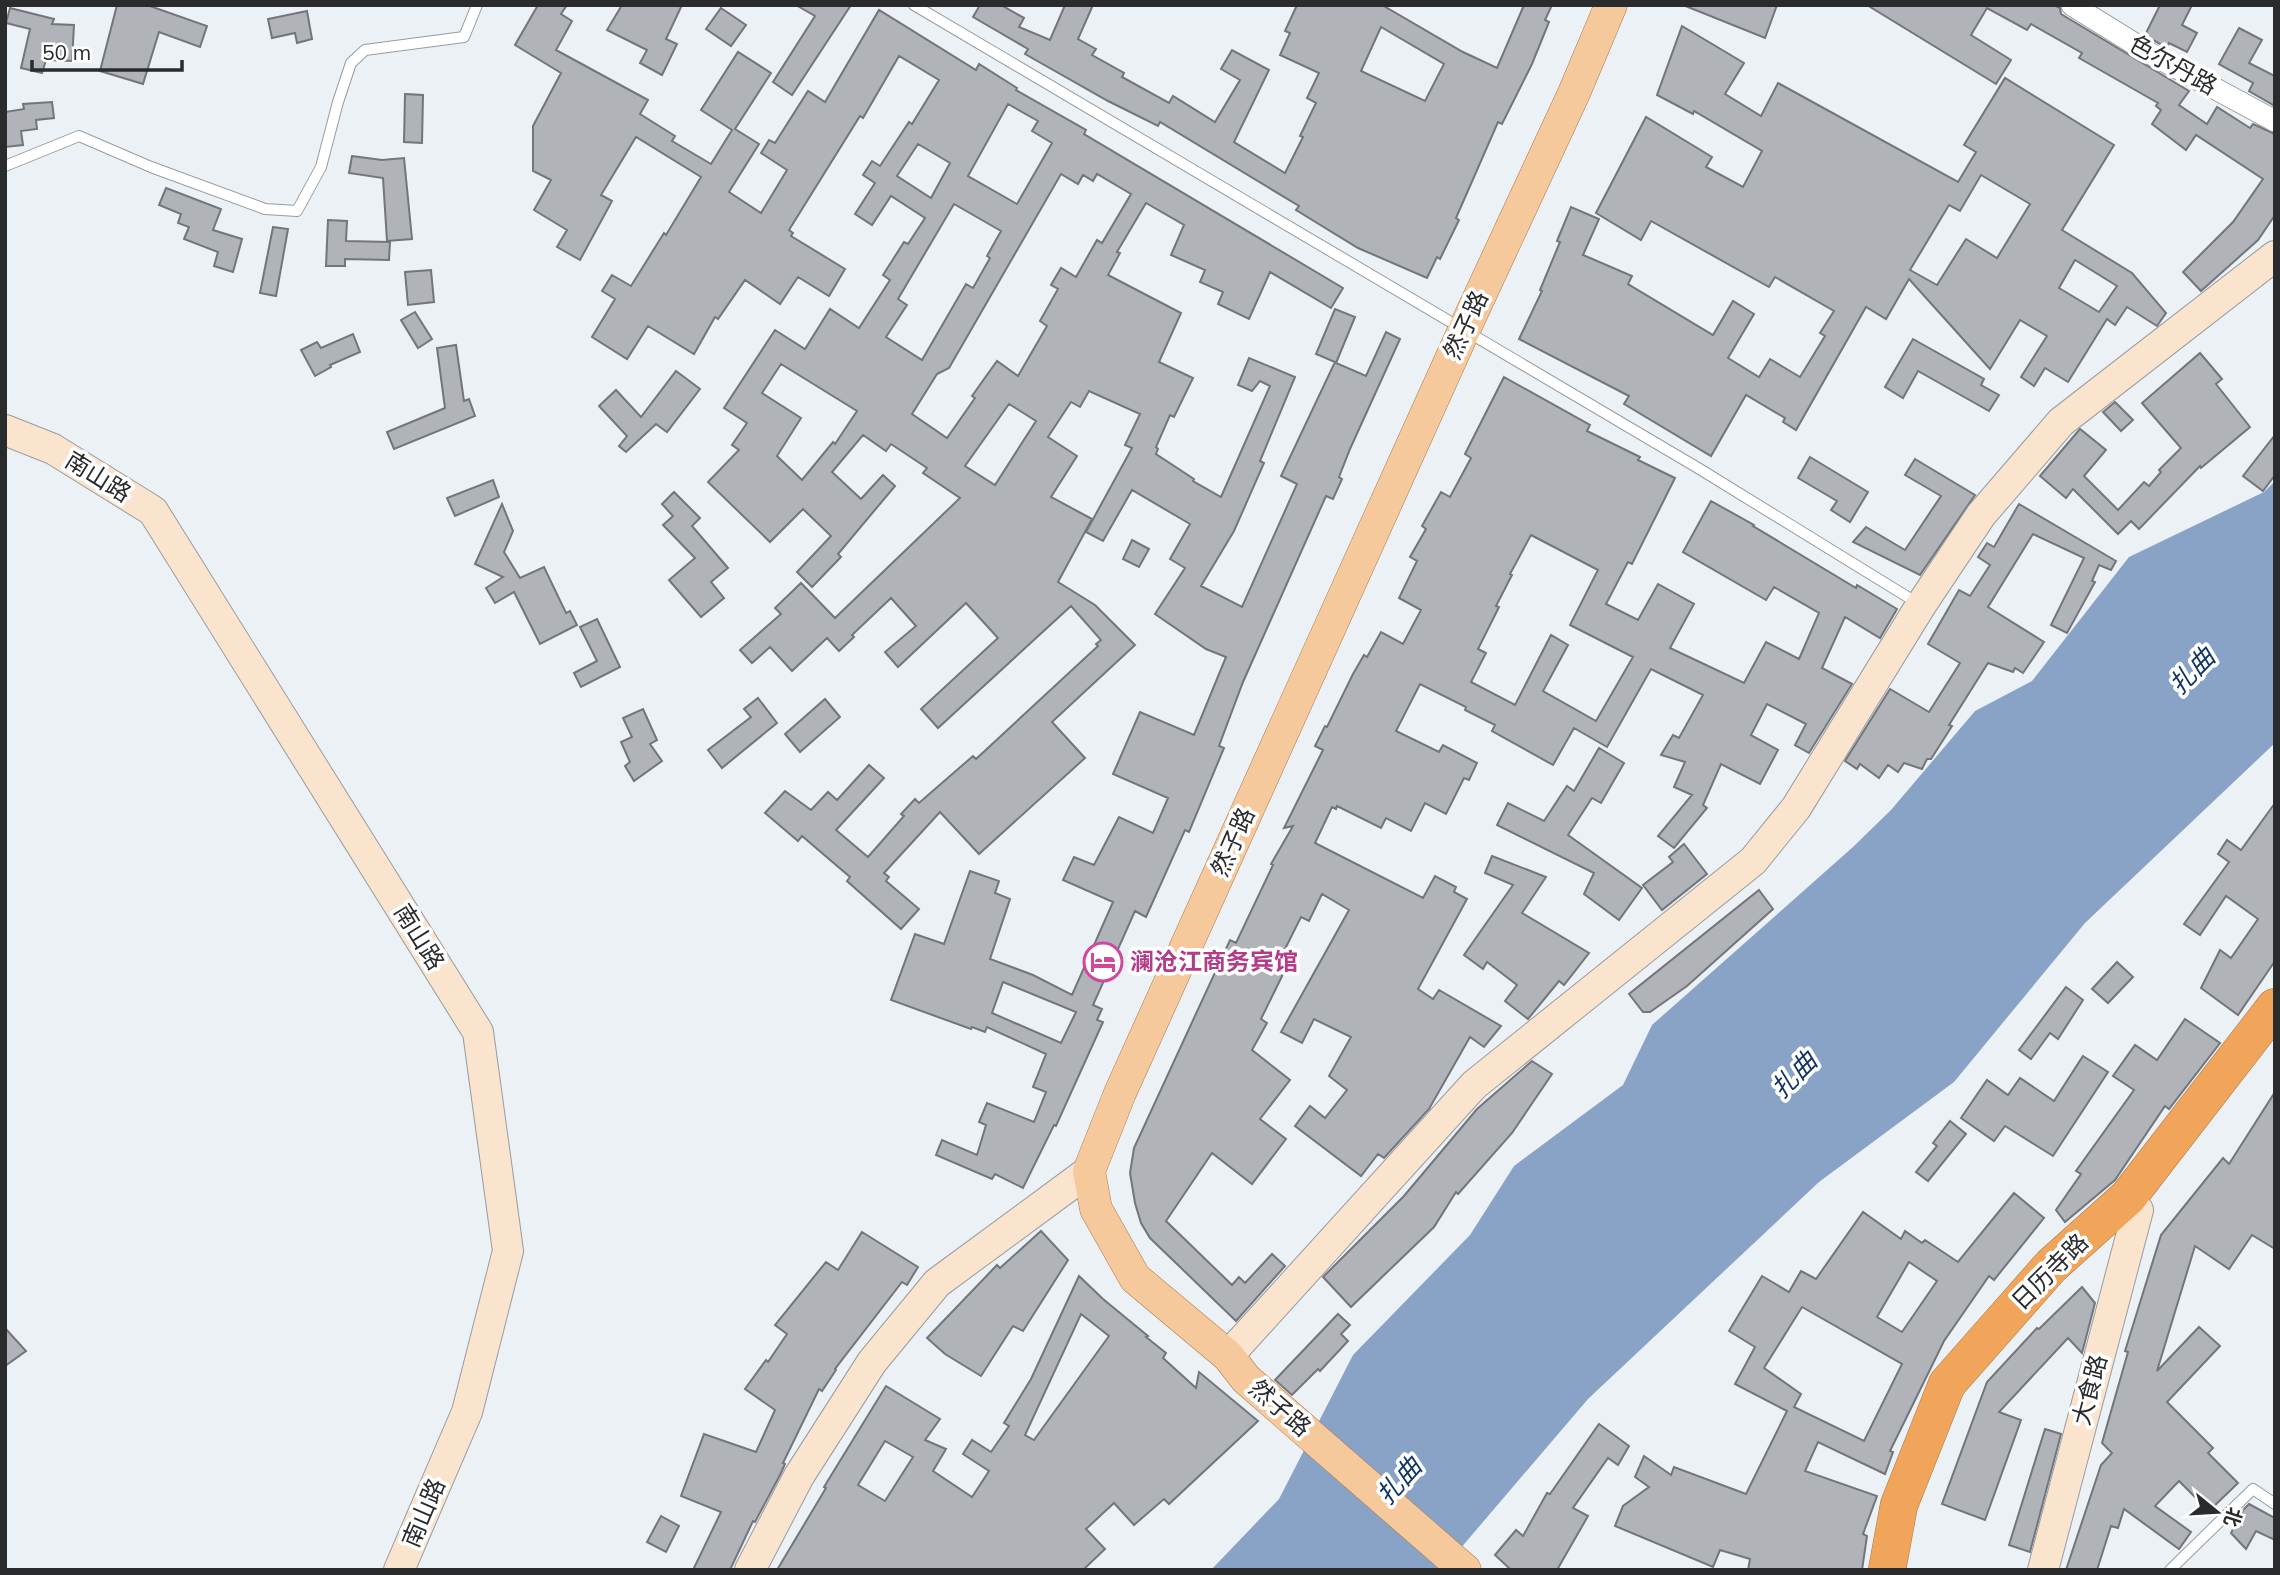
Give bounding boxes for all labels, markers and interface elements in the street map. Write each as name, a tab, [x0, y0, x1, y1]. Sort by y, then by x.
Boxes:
scale bar	[32, 28, 182, 72]
street label: 色尔丹路	[2124, 28, 2223, 101]
text: 50 m	[42, 39, 91, 65]
street label: 然子路	[1436, 286, 1494, 364]
street label: 南山路	[60, 444, 137, 508]
water label: 扎曲	[2162, 639, 2223, 701]
street label: 然子路	[1204, 803, 1260, 881]
street label: 南山路	[388, 898, 452, 975]
hotel icon: 澜沧江商务宾馆	[1082, 941, 1124, 983]
place label: 澜沧江商务宾馆	[1130, 946, 1298, 976]
water label: 扎曲	[1764, 1043, 1825, 1105]
street label: 日历寺路	[2005, 1227, 2094, 1316]
street label: 大食路	[2065, 1351, 2113, 1428]
street label: 然子路	[1244, 1372, 1318, 1442]
water label: 扎曲	[1369, 1449, 1430, 1511]
street label: 南山路	[395, 1474, 451, 1552]
north arrow	[2182, 1477, 2252, 1547]
text: 北	[2219, 1505, 2248, 1530]

